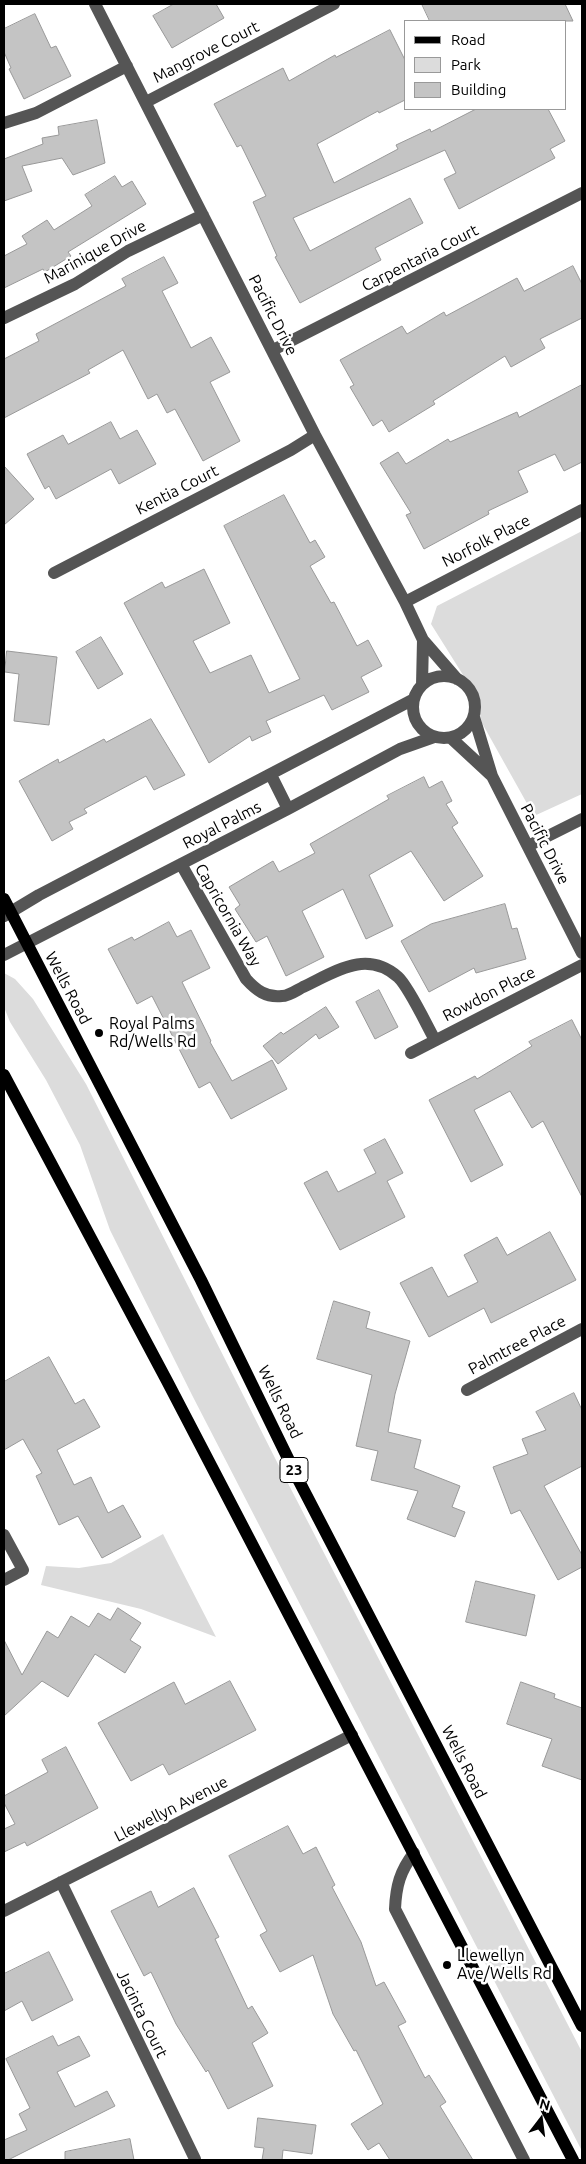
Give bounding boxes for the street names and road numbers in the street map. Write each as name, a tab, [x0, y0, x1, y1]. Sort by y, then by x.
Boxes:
street label: Mangrove Court	[150, 17, 262, 87]
street label: Marinique Drive	[41, 216, 149, 288]
street label: Carpentaria Court	[358, 220, 482, 296]
street label: Pacific Drive	[244, 271, 302, 359]
street label: Kentia Court	[132, 461, 222, 519]
street label: Norfolk Place	[439, 511, 533, 571]
street label: Royal Palms	[179, 797, 265, 853]
street label: Pacific Drive	[516, 800, 574, 888]
street label: Capricornia Way	[191, 860, 265, 970]
street label: Wells Road	[41, 949, 95, 1027]
street label: Rowdon Place	[439, 962, 539, 1026]
street label: Palmtree Place	[465, 1311, 569, 1379]
street label: Wells Road	[254, 1362, 306, 1442]
road number: 23	[280, 1458, 308, 1482]
street label: Wells Road	[437, 1722, 491, 1802]
street label: Llewellyn Avenue	[111, 1772, 231, 1846]
street label: Jacinta Court	[112, 1967, 172, 2061]

